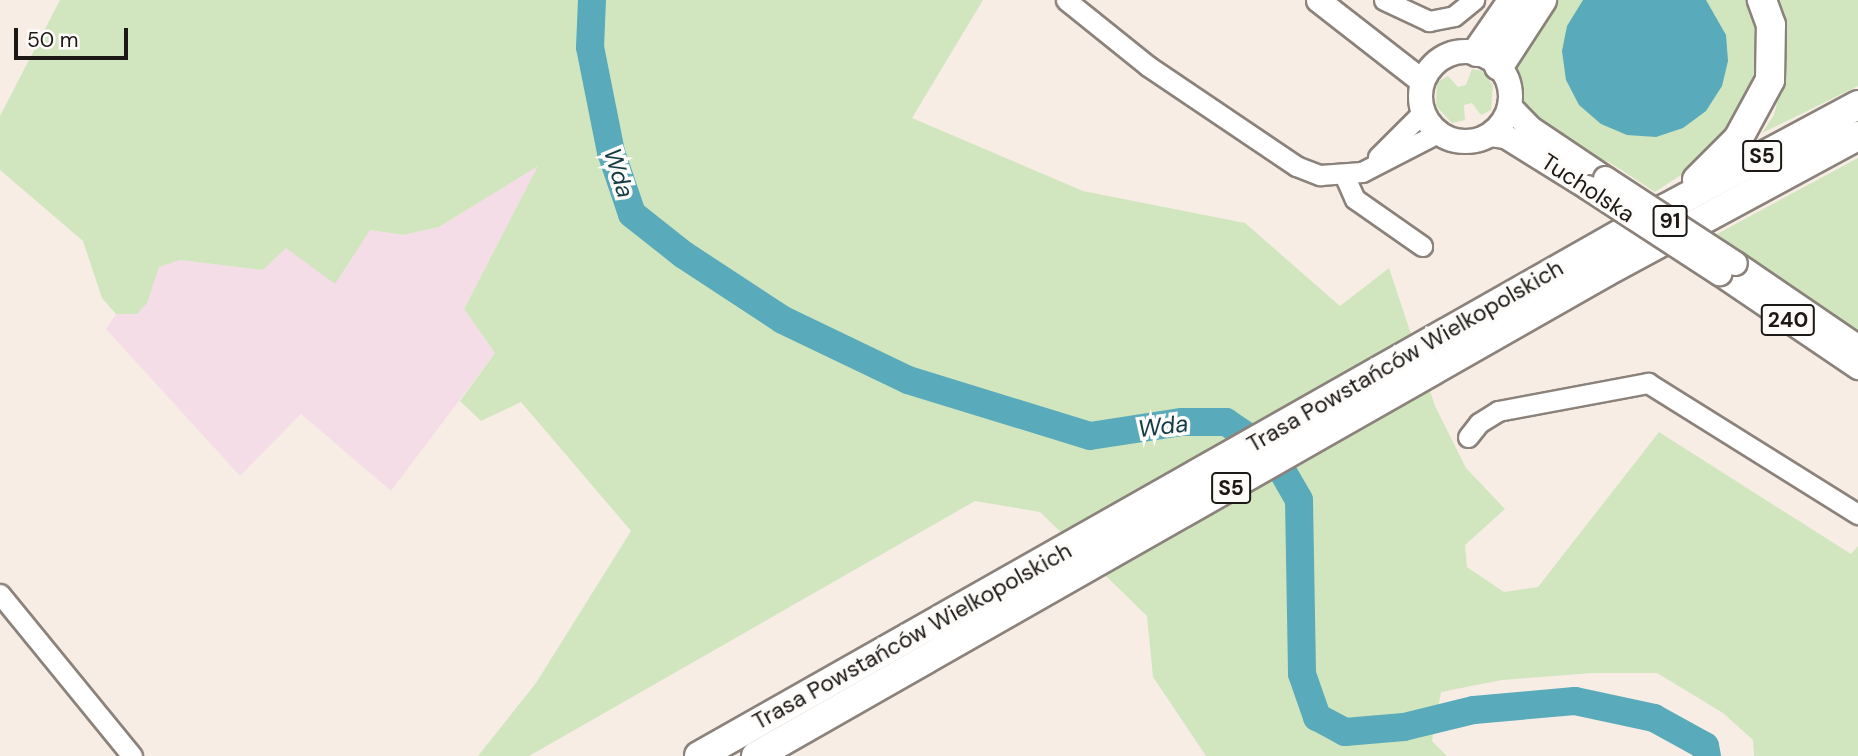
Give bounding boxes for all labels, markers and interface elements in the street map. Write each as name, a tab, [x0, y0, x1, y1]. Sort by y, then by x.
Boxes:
scale bar	[18, 14, 131, 58]
text: 50 m	[27, 26, 78, 54]
road number: S5	[1741, 138, 1783, 174]
water label: Wda	[598, 145, 640, 201]
street label: Tucholska	[1536, 148, 1640, 228]
road number: 91	[1652, 204, 1688, 238]
street label: Trasa Powstańców Wielkopolskich	[1242, 254, 1568, 458]
road number: 240	[1760, 302, 1816, 338]
water label: Wda	[1136, 409, 1190, 443]
road number: S5	[1210, 470, 1252, 505]
street label: Trasa Powstańców Wielkopolskich	[748, 537, 1076, 735]

